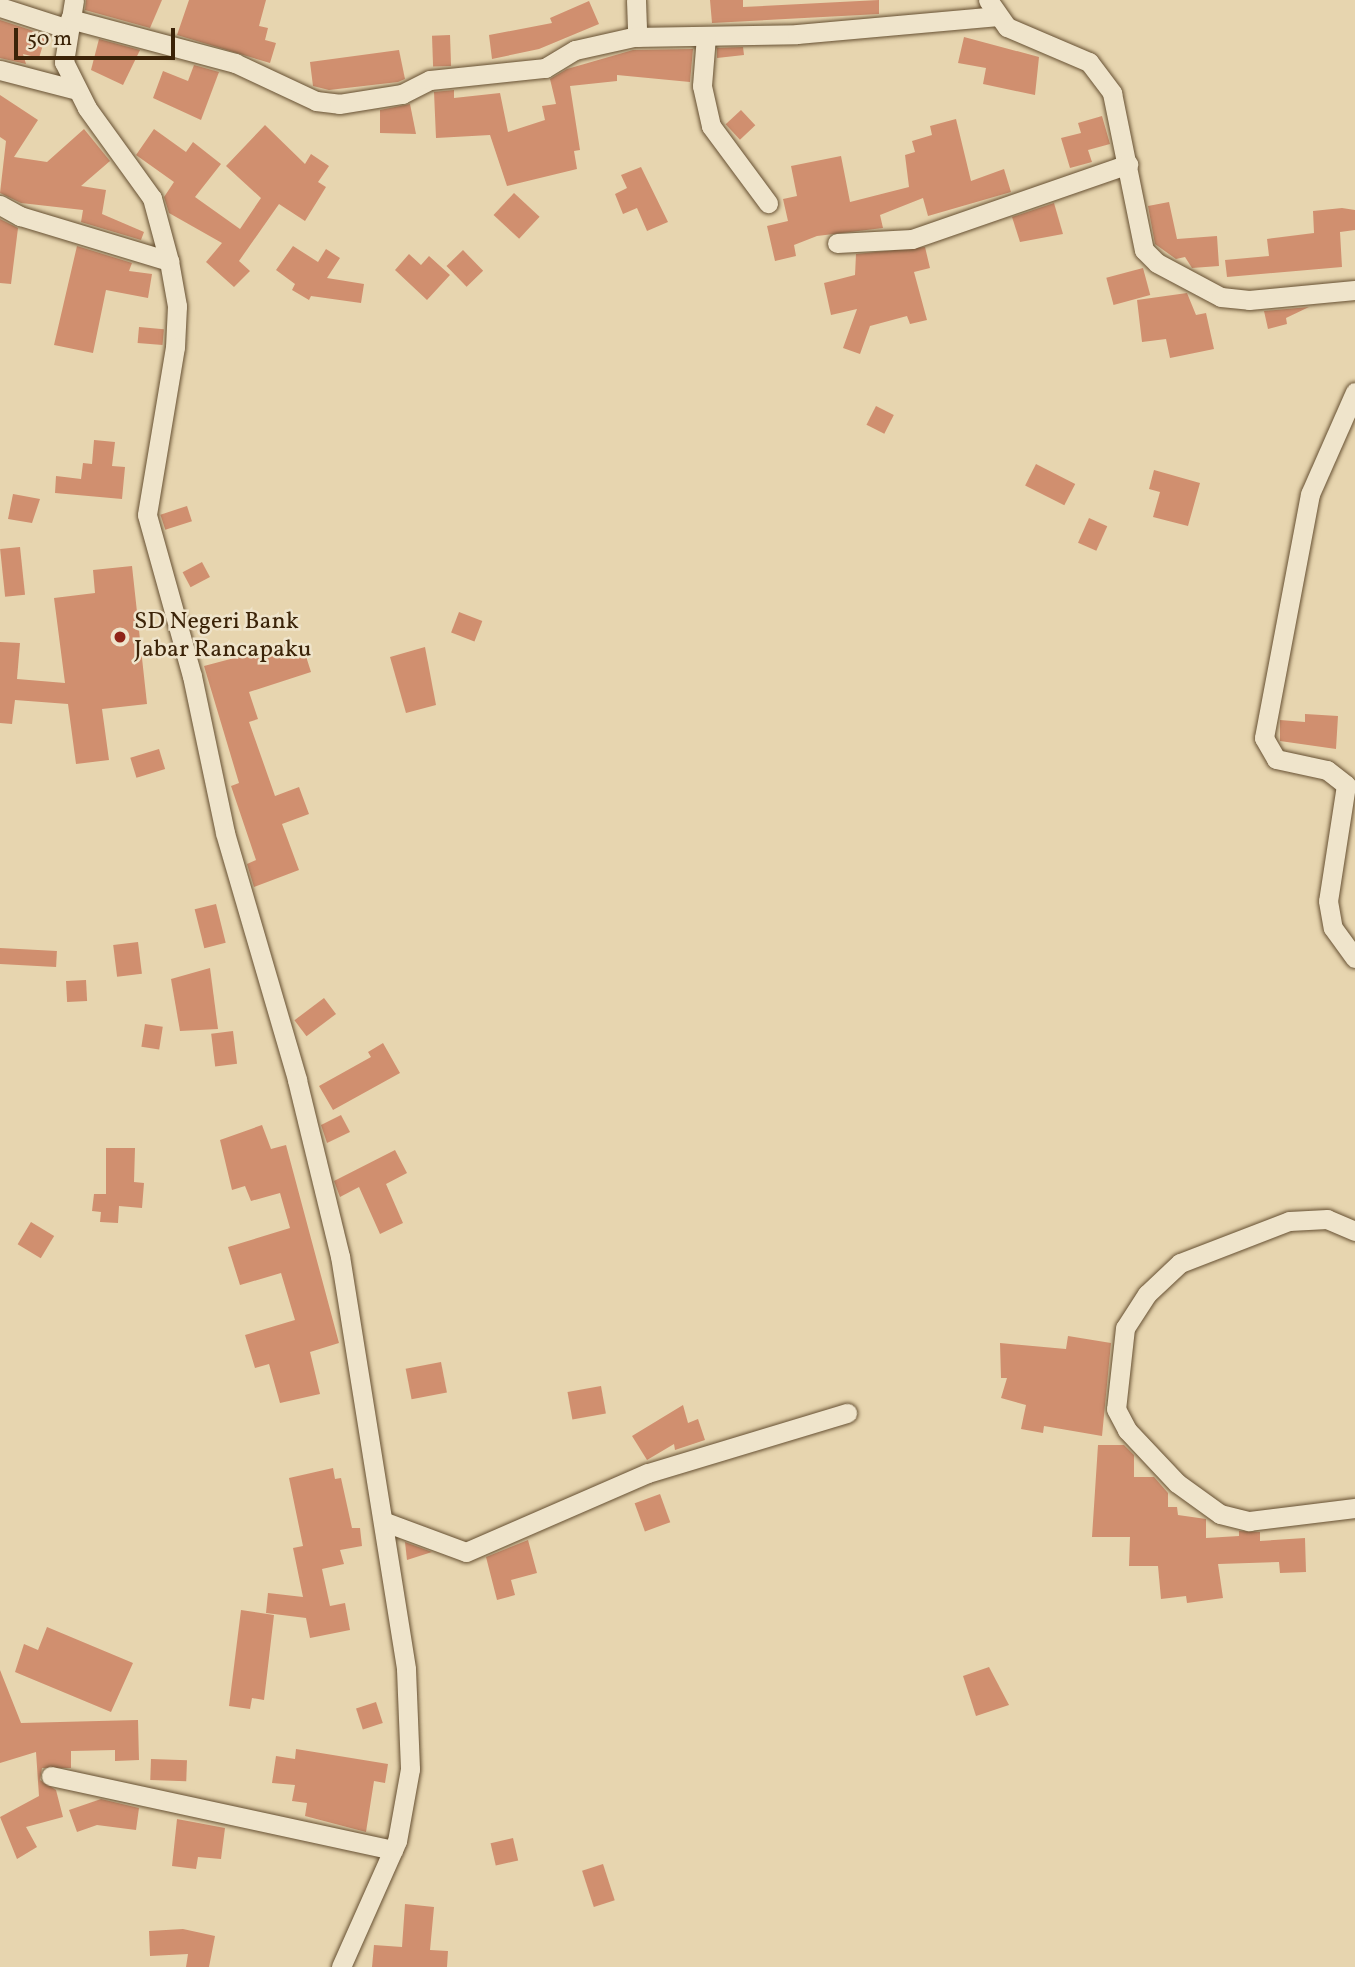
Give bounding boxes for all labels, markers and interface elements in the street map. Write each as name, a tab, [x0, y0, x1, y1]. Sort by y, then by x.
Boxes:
scale bar	[18, 14, 178, 58]
text: 50 m	[27, 25, 72, 54]
place label: SD Negeri Bank Jabar Rancapaku	[134, 609, 311, 665]
marker: SD Negeri Bank Jabar Rancapaku	[112, 629, 128, 645]

